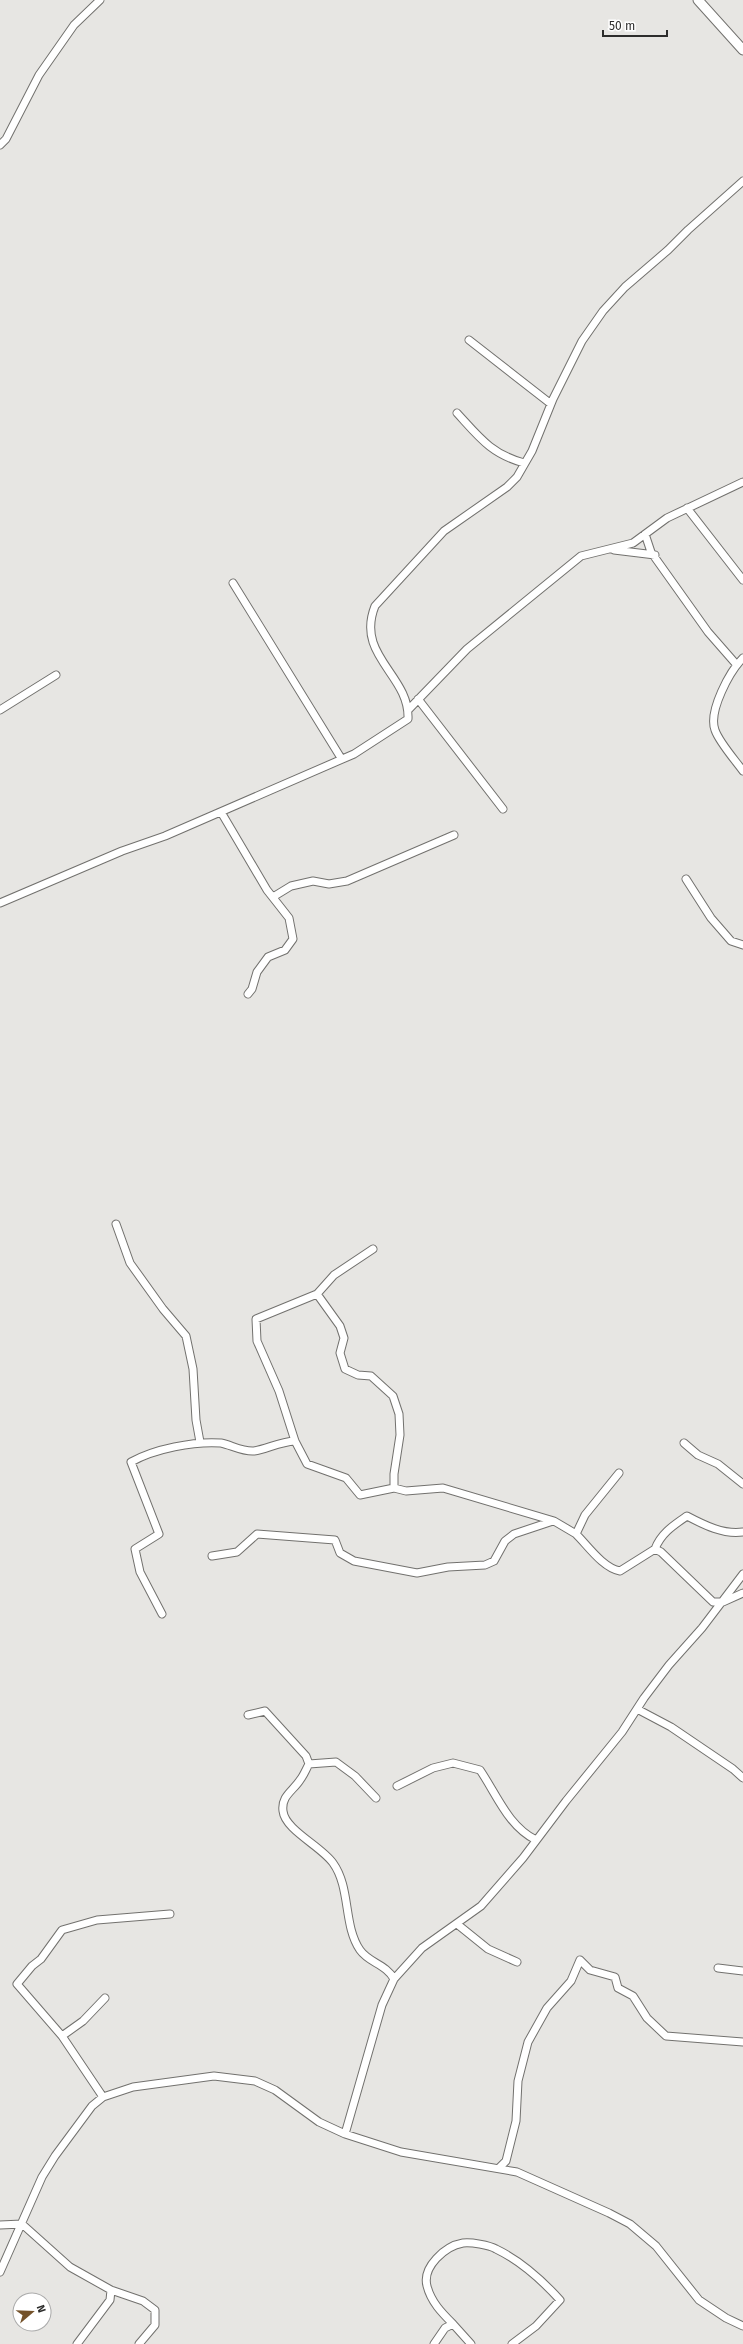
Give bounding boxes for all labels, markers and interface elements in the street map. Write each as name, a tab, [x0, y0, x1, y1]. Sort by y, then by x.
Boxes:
scale bar	[603, 12, 667, 38]
text: 50 m	[609, 19, 635, 33]
north arrow	[12, 2292, 52, 2332]
text: N	[34, 2303, 48, 2314]

